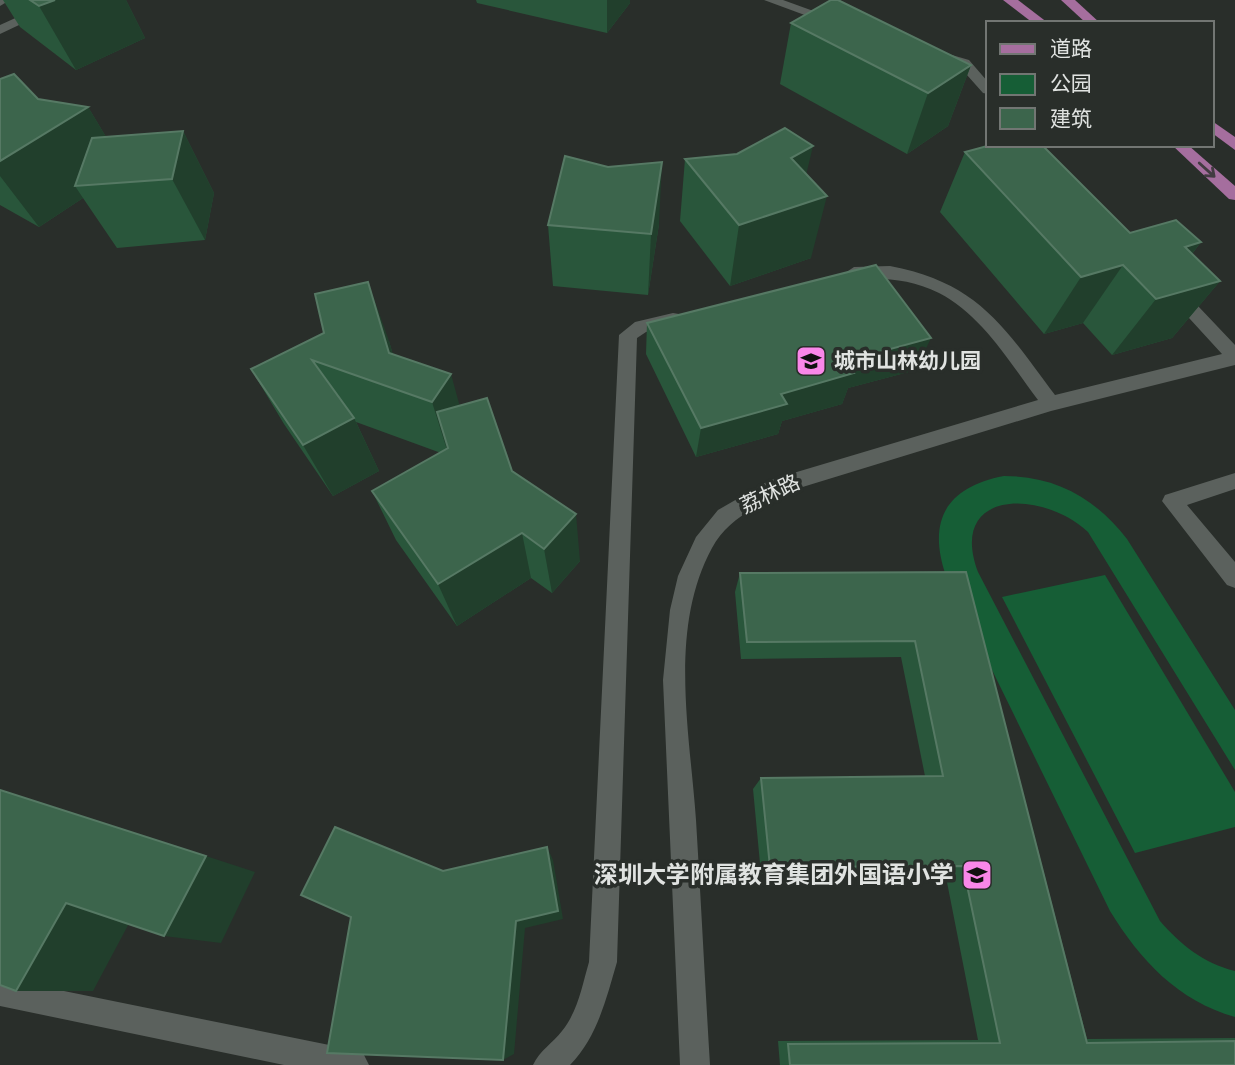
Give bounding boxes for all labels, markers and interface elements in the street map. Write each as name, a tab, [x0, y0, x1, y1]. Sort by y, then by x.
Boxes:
legend	[986, 21, 1214, 147]
text: 道路	[1050, 37, 1092, 61]
text: 公园	[1050, 72, 1092, 96]
text: 建筑	[1050, 107, 1092, 131]
one-way arrow	[1198, 162, 1216, 178]
school or university icon: 城市山林幼儿园	[794, 344, 828, 378]
place label: 城市山林幼儿园	[834, 349, 981, 373]
street label: 荔林路	[736, 470, 804, 518]
school or university icon: 深圳大学附属教育集团外国语小学	[960, 858, 994, 892]
place label: 深圳大学附属教育集团外国语小学	[594, 861, 954, 888]

